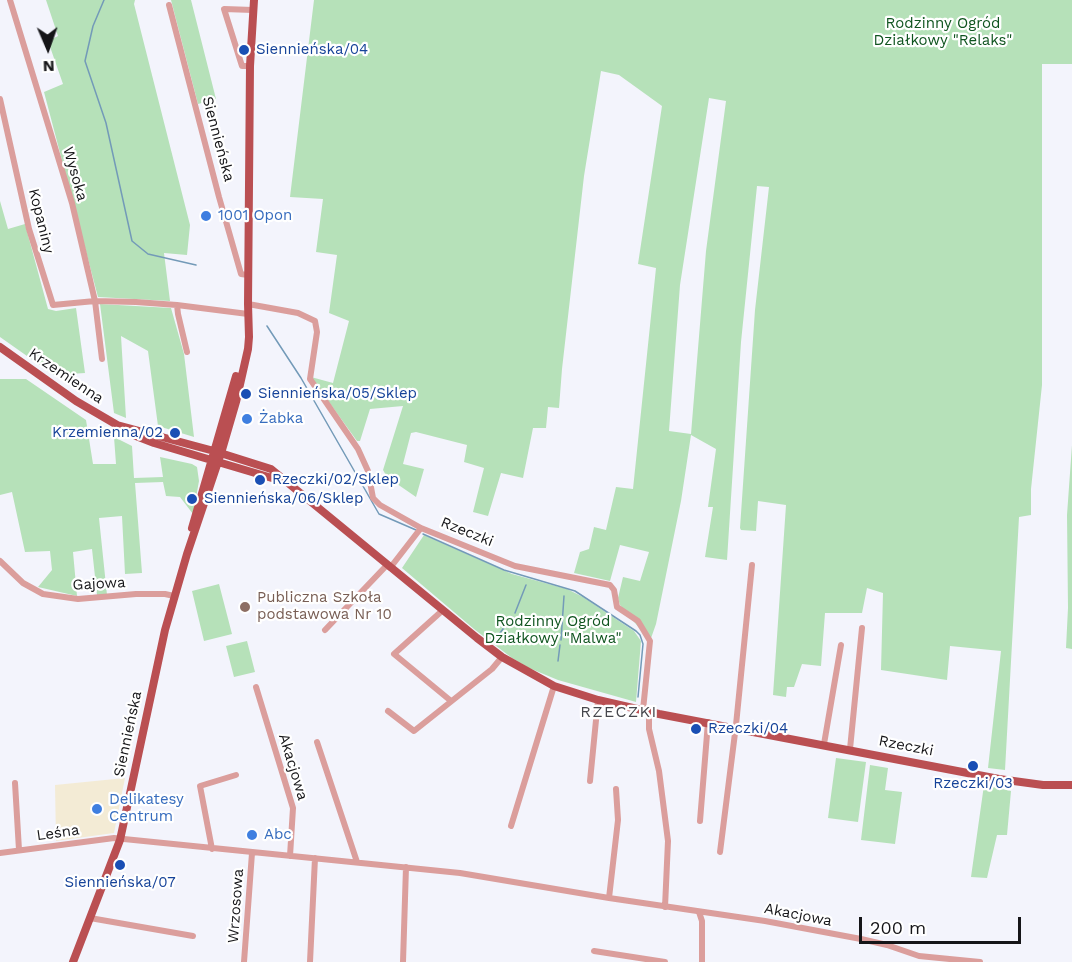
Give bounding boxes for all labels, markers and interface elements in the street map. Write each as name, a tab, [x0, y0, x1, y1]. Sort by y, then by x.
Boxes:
park label: Rodzinny Ogród Działkowy "Relaks"	[874, 15, 1012, 50]
north arrow	[18, 18, 78, 78]
place label: Siennieńska/04	[256, 41, 368, 59]
marker: Siennieńska/04	[237, 43, 251, 57]
text: N	[42, 57, 55, 76]
street label: Siennieńska	[198, 94, 238, 184]
street label: Wysoka	[59, 145, 91, 203]
street label: Kopaniny	[24, 187, 58, 255]
place label: 1001 Opon	[218, 207, 292, 225]
marker: 1001 Opon	[199, 209, 213, 223]
street label: Krzemienna	[25, 344, 107, 408]
place label: Siennieńska/05/Sklep	[258, 385, 417, 403]
marker: Siennieńska/05/Sklep	[239, 387, 253, 401]
place label: Żabka	[259, 410, 303, 428]
marker: Żabka	[240, 412, 254, 426]
place label: Krzemienna/02	[52, 424, 163, 442]
marker: Krzemienna/02	[168, 426, 182, 440]
place label: Rzeczki/02/Sklep	[272, 471, 399, 489]
marker: Rzeczki/02/Sklep	[253, 473, 267, 487]
place label: Siennieńska/06/Sklep	[204, 490, 363, 508]
marker: Siennieńska/06/Sklep	[185, 492, 199, 506]
street label: Rzeczki	[438, 513, 496, 551]
street label: Gajowa	[72, 574, 126, 594]
place label: Publiczna Szkoła podstawowa Nr 10	[257, 589, 392, 624]
marker: Publiczna Szkoła podstawowa Nr 10	[238, 600, 252, 614]
park label: Rodzinny Ogród Działkowy "Malwa"	[485, 613, 621, 648]
street label: Siennieńska	[110, 689, 146, 779]
district label: RZECZKI	[580, 702, 658, 722]
place label: Rzeczki/04	[708, 720, 788, 738]
marker: Rzeczki/04	[689, 722, 703, 736]
street label: Akacjowa	[274, 731, 312, 803]
street label: Rzeczki	[877, 732, 935, 760]
marker: Rzeczki/03	[966, 759, 980, 773]
place label: Rzeczki/03	[933, 775, 1013, 793]
place label: Delikatesy Centrum	[109, 791, 184, 826]
marker: Delikatesy Centrum	[90, 802, 104, 816]
street label: Leśna	[35, 821, 81, 845]
place label: Abc	[264, 826, 292, 844]
marker: Abc	[245, 828, 259, 842]
marker: Siennieńska/07	[113, 858, 127, 872]
street label: Wrzosowa	[224, 868, 248, 944]
place label: Siennieńska/07	[64, 874, 176, 892]
street label: Akacjowa	[763, 900, 833, 930]
scale bar	[862, 905, 1024, 943]
text: 200 m	[870, 917, 926, 938]

